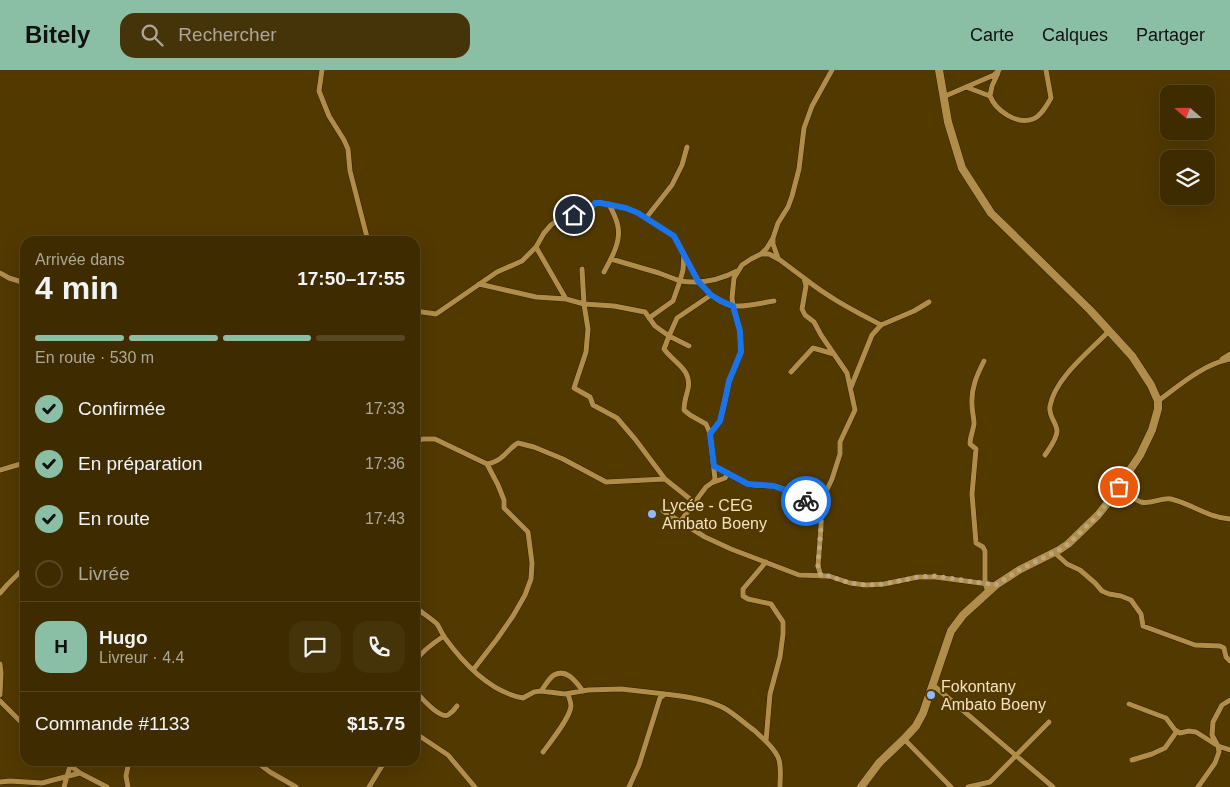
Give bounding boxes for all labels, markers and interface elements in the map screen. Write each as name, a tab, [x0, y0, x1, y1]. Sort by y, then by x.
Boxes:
search box	[120, 13, 470, 58]
text: Bitely	[25, 21, 90, 48]
icon: search	[138, 21, 166, 49]
text: Rechercher	[178, 24, 277, 45]
text: Carte	[970, 25, 1014, 45]
text: Calques	[1042, 25, 1108, 45]
text: Partager	[1136, 25, 1205, 45]
north arrow	[1160, 85, 1215, 140]
map controls	[1160, 85, 1215, 205]
button: layers	[1160, 150, 1215, 205]
pin	[553, 194, 595, 236]
icon: home	[560, 201, 588, 229]
text: Arrivée dans	[35, 251, 125, 268]
text: 17:50–17:55	[297, 268, 405, 289]
text: 4 min	[35, 270, 119, 306]
text: En route · 530 m	[35, 349, 154, 366]
icon: check	[35, 395, 63, 423]
text: Confirmée	[78, 398, 166, 419]
text: 17:33	[365, 400, 405, 417]
icon: check	[35, 450, 63, 478]
text: En préparation	[78, 453, 203, 474]
text: 17:36	[365, 455, 405, 472]
pin	[1098, 466, 1140, 508]
icon: bag	[1105, 473, 1133, 501]
courier	[781, 476, 831, 526]
icon: bike	[792, 487, 820, 515]
place label: Lycée - CEG Ambato Boeny	[662, 497, 767, 532]
icon: check	[35, 505, 63, 533]
text: En route	[78, 508, 150, 529]
marker: Lycée - CEG Ambato Boeny	[646, 508, 658, 520]
text: 17:43	[365, 510, 405, 527]
text: Livrée	[78, 563, 130, 584]
button: chat	[289, 621, 341, 673]
button: phone	[353, 621, 405, 673]
text: Hugo	[99, 627, 148, 648]
text: H	[54, 636, 68, 657]
text: Livreur · 4.4	[99, 649, 184, 666]
place label: Fokontany Ambato Boeny	[941, 678, 1046, 713]
marker: Fokontany Ambato Boeny	[925, 689, 937, 701]
text: Commande #1133	[35, 713, 190, 734]
text: $15.75	[347, 713, 405, 734]

